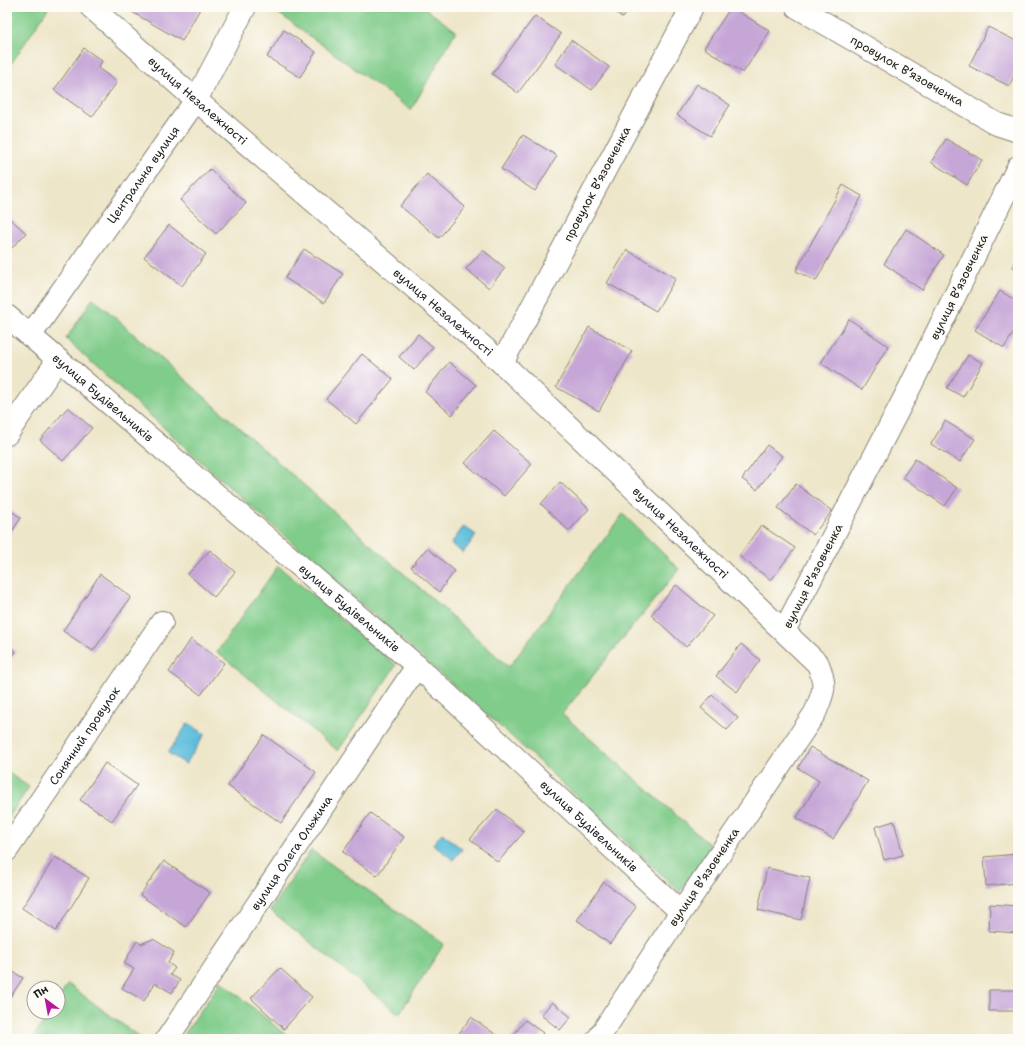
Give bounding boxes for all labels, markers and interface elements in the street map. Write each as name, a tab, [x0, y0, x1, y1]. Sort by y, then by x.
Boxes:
street label: провулок Вʼязовченка	[847, 32, 967, 110]
street label: вулиця Незалежності	[145, 53, 251, 149]
street label: Центральна вулиця	[103, 123, 183, 227]
street label: провулок Вʼязовченка	[560, 123, 634, 244]
street label: вулиця Вʼязовченка	[926, 231, 992, 342]
street label: вулиця Незалежності	[390, 265, 496, 360]
street label: вулиця Будівельників	[49, 350, 157, 445]
street label: вулиця Незалежності	[629, 483, 732, 582]
street label: вулиця Вʼязовченка	[780, 520, 847, 631]
street label: вулиця Будівельників	[295, 561, 403, 656]
street label: Сонячний провулок	[45, 683, 124, 788]
street label: вулиця Будівельників	[537, 777, 641, 876]
street label: вулиця Олега Ольжича	[247, 792, 336, 914]
street label: вулиця Вʼязовченка	[665, 824, 743, 929]
north arrow	[26, 980, 66, 1020]
text: Пн	[31, 982, 51, 1002]

